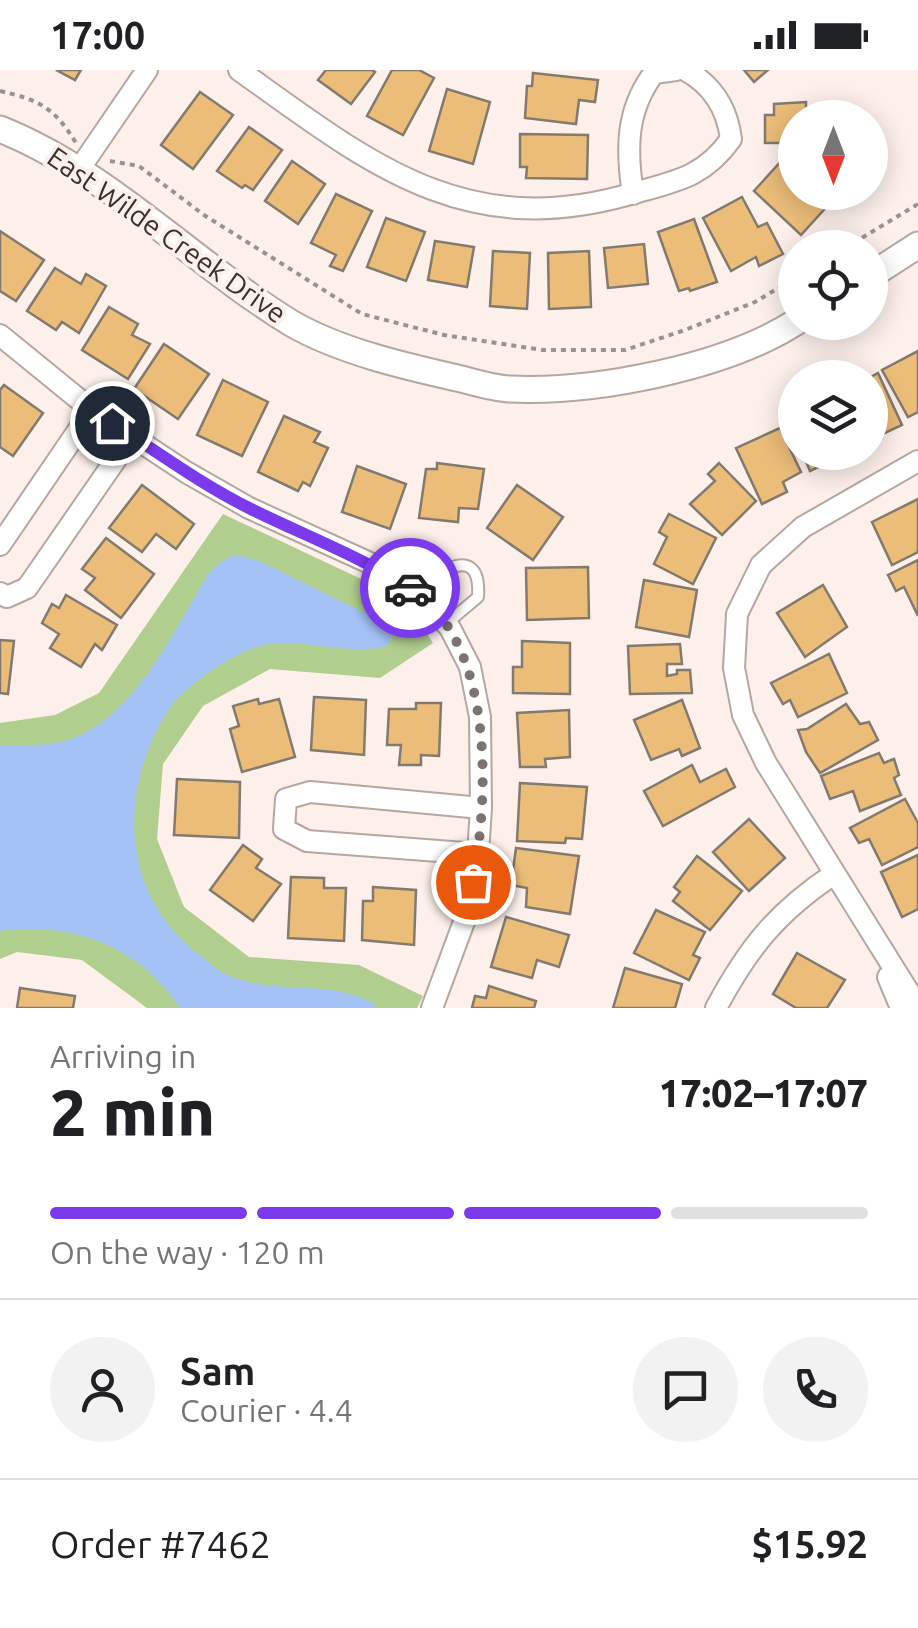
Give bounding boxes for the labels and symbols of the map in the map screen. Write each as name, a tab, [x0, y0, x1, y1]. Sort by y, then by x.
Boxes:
north arrow	[778, 100, 888, 210]
street label: East Wilde Creek Drive	[42, 140, 292, 329]
pin	[70, 381, 155, 466]
courier	[360, 538, 460, 638]
pin	[431, 840, 516, 925]

